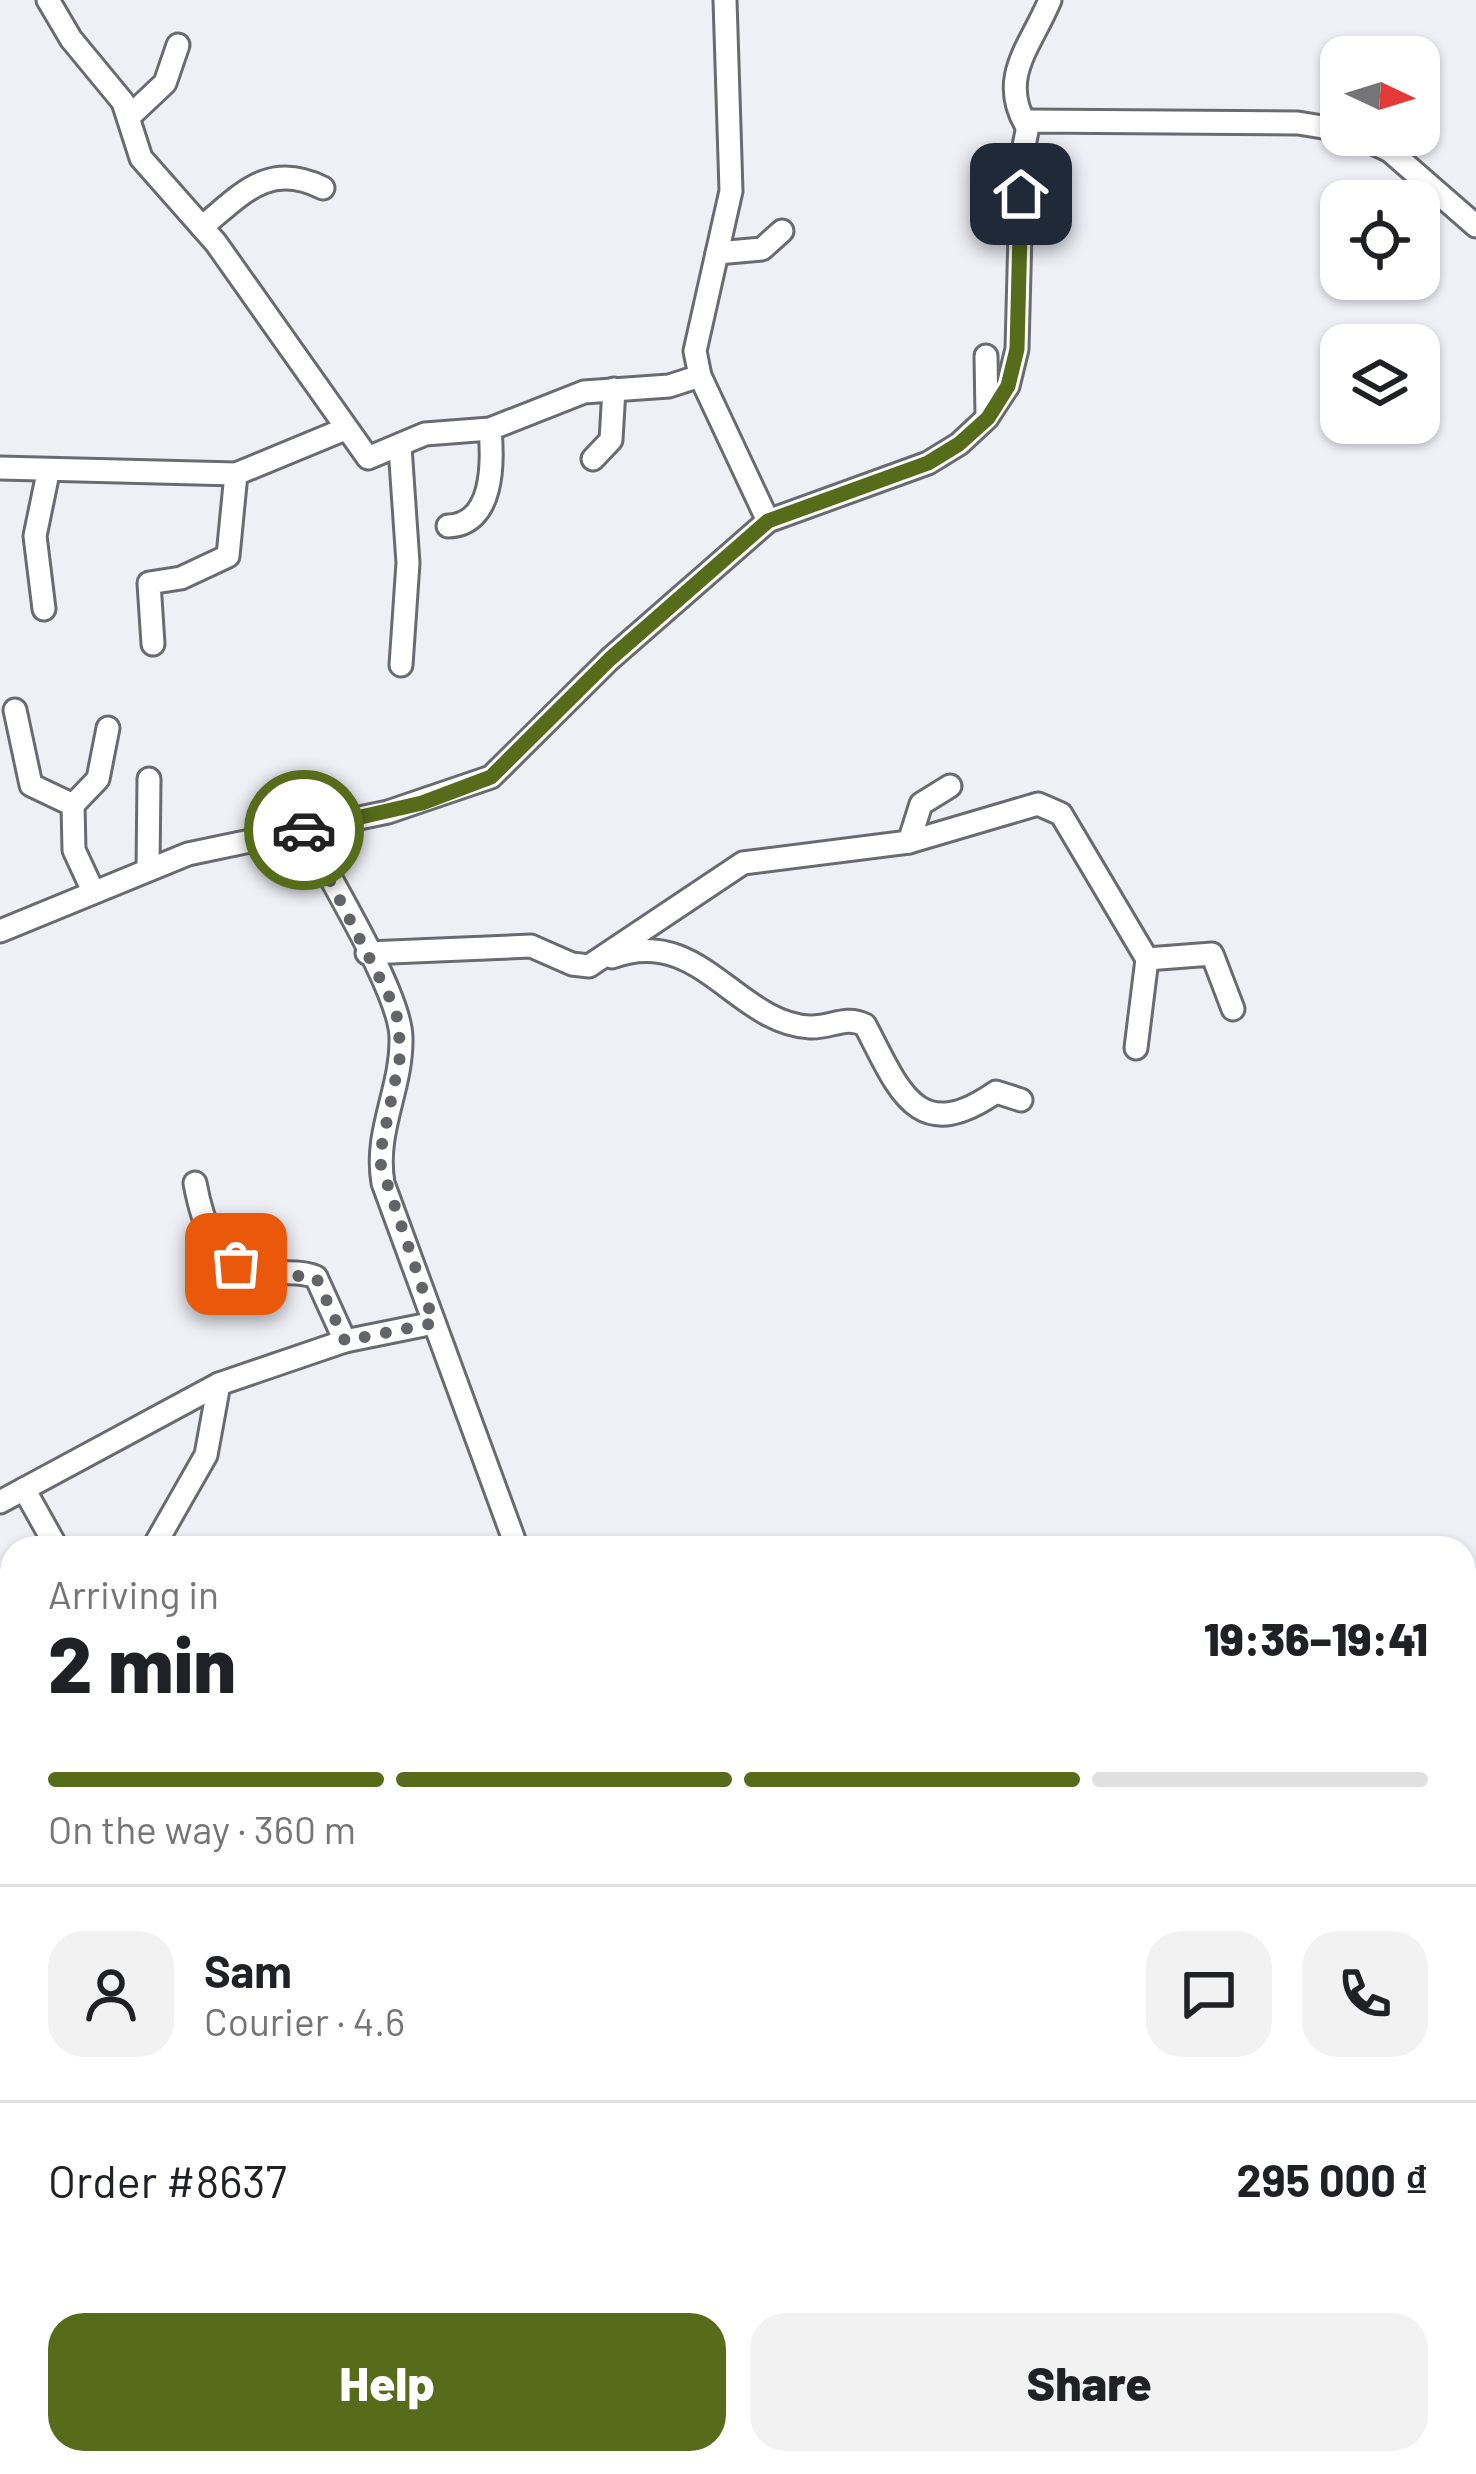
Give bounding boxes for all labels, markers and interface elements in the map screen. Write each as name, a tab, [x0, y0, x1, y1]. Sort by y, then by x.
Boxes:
north arrow	[1320, 36, 1440, 156]
map controls	[1320, 36, 1440, 444]
pin	[970, 143, 1072, 245]
icon: home	[988, 161, 1054, 227]
button: locate	[1320, 180, 1440, 300]
button: layers	[1320, 324, 1440, 444]
courier	[244, 770, 364, 890]
icon: car	[271, 797, 337, 863]
pin	[185, 1213, 287, 1315]
icon: bag	[203, 1231, 269, 1297]
text: Arriving in	[48, 1570, 219, 1617]
text: 19:36–19:41	[1204, 1611, 1428, 1665]
text: 2 min	[48, 1615, 236, 1709]
text: On the way · 360 m	[48, 1805, 356, 1852]
button: person	[48, 1931, 174, 2057]
button: chat	[1146, 1931, 1272, 2057]
button: phone	[1302, 1931, 1428, 2057]
text: Sam	[204, 1943, 292, 1997]
text: Courier · 4.6	[204, 1997, 405, 2044]
text: 295 000 ₫	[1237, 2152, 1428, 2206]
text: Order #8637	[48, 2153, 287, 2207]
button: Help	[48, 2313, 726, 2451]
button: Share	[750, 2313, 1428, 2451]

